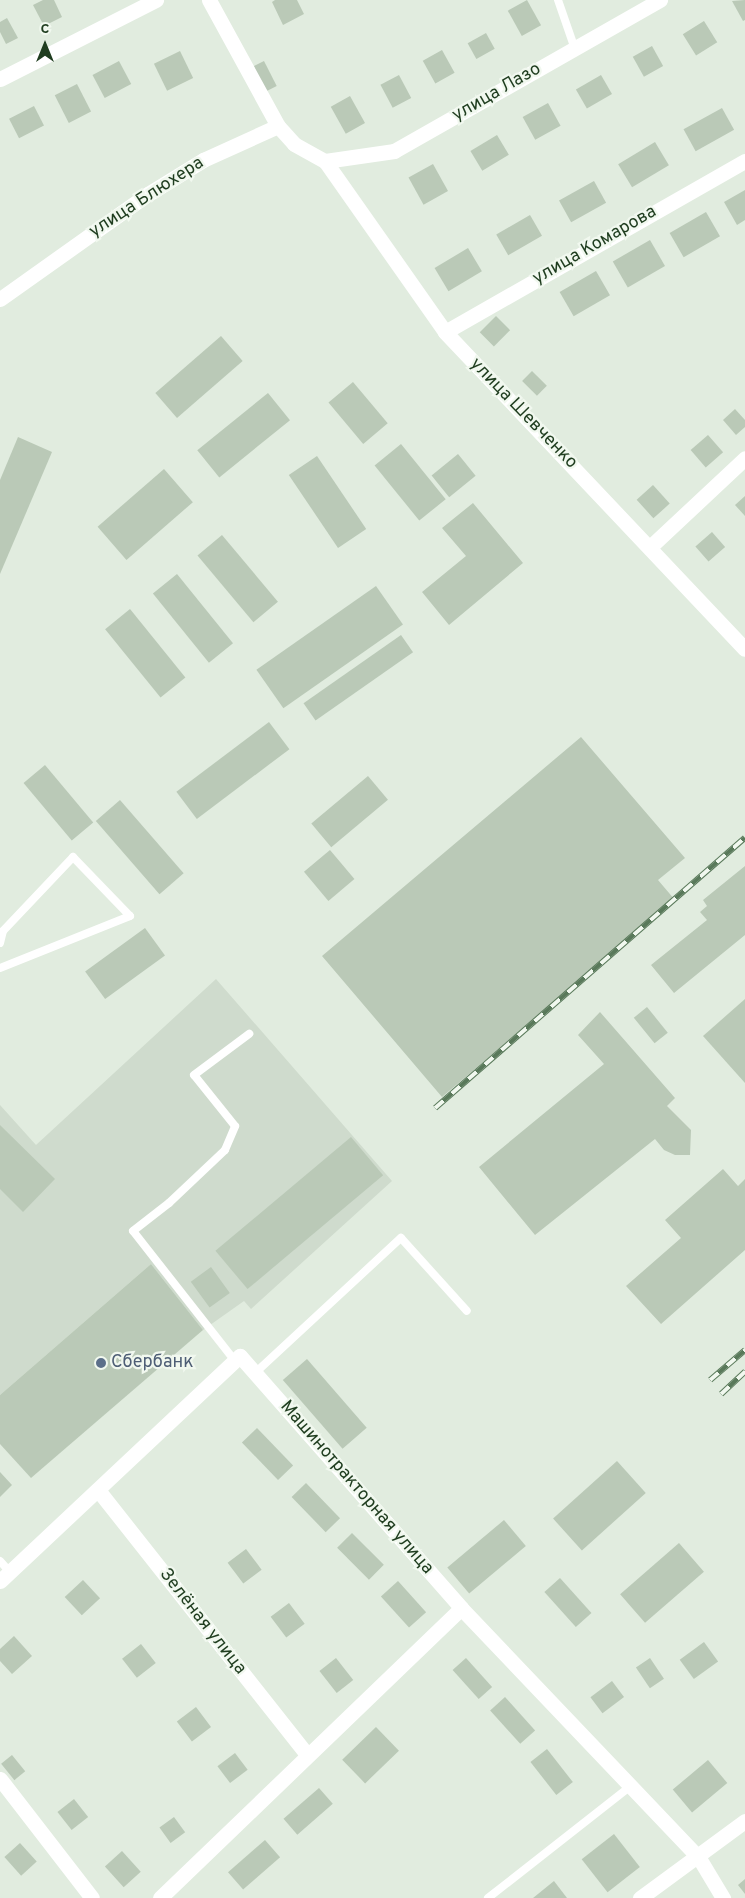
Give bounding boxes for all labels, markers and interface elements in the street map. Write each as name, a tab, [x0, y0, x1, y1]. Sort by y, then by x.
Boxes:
north arrow	[20, 20, 70, 70]
text: С	[41, 21, 49, 38]
street label: улица Лазо	[449, 59, 545, 127]
street label: улица Блюхера	[86, 153, 208, 243]
street label: улица Комарова	[529, 202, 661, 290]
street label: улица Шевченко	[465, 354, 581, 474]
place label: Сбербанк	[111, 1352, 194, 1374]
marker: Сбербанк	[95, 1357, 107, 1369]
street label: Машинотракторная улица	[275, 1397, 437, 1579]
street label: Зелёная улица	[154, 1565, 250, 1679]

